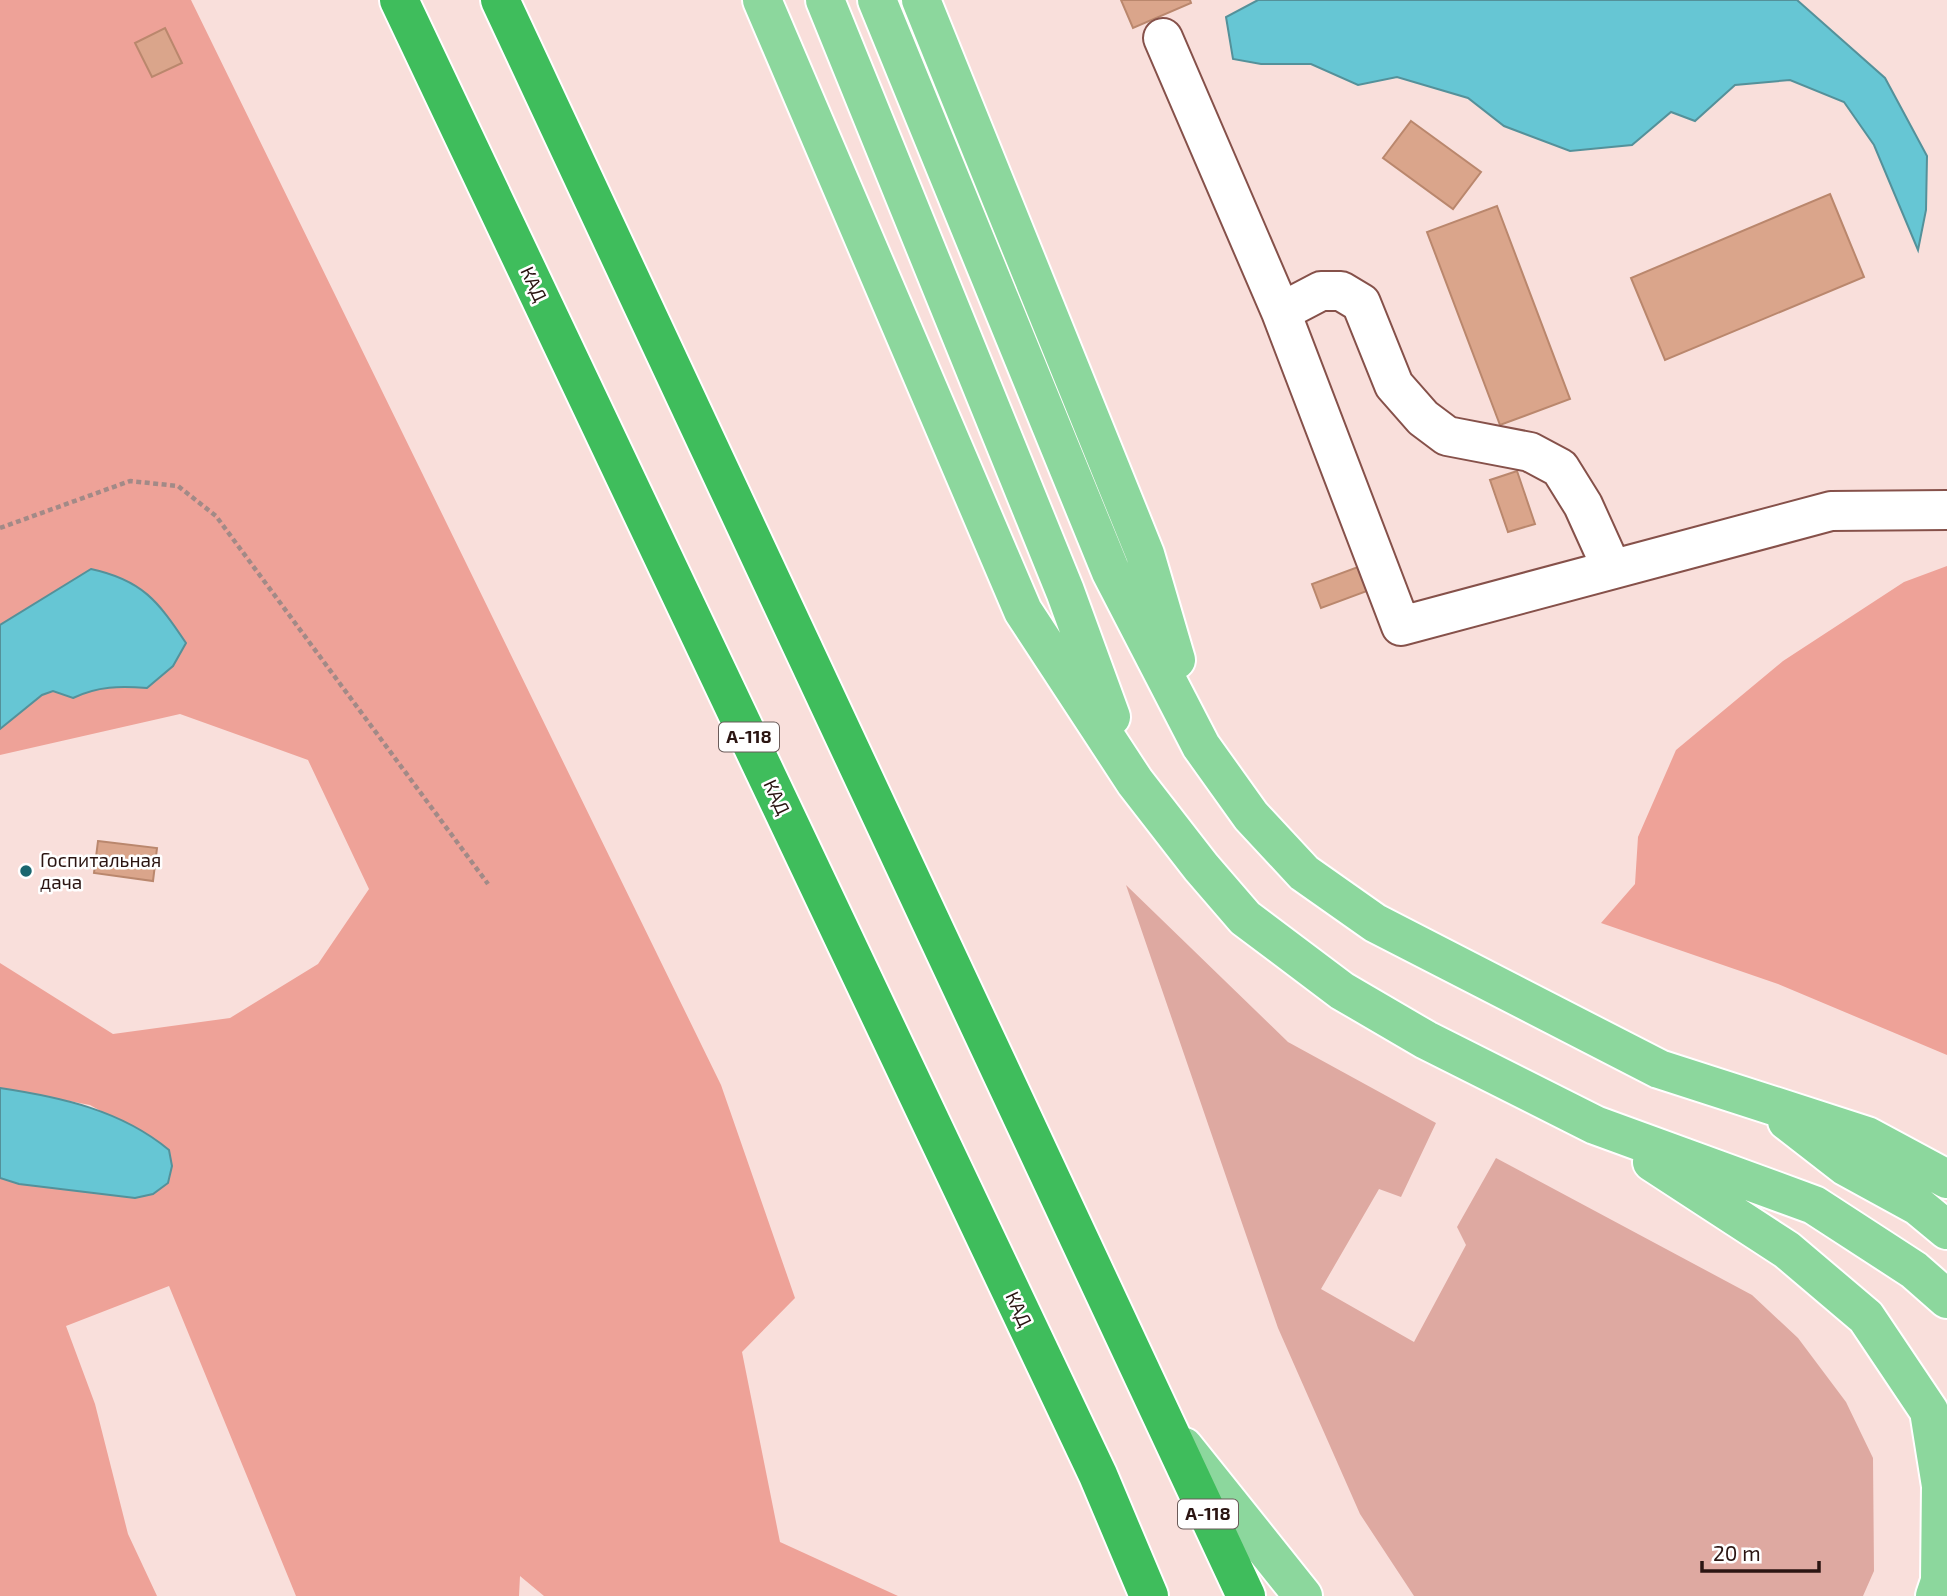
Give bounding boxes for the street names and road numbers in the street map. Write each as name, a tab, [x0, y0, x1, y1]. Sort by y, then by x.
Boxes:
street label: КАД	[516, 262, 553, 305]
road number: А-118	[719, 722, 779, 752]
street label: КАД	[759, 775, 796, 818]
street label: КАД	[1001, 1287, 1038, 1330]
road number: А-118	[1178, 1499, 1238, 1528]

